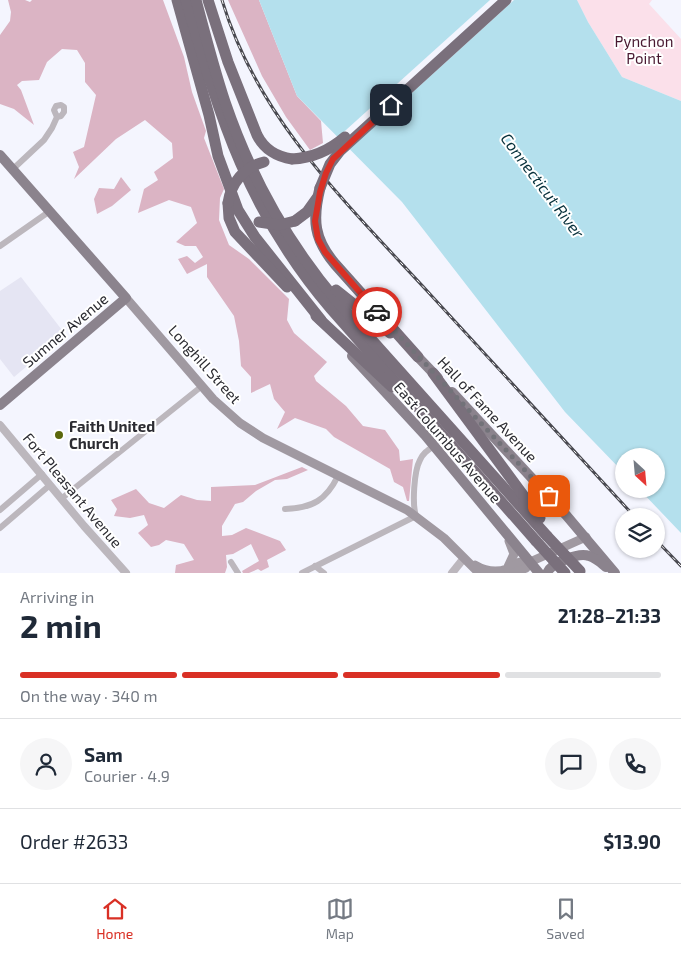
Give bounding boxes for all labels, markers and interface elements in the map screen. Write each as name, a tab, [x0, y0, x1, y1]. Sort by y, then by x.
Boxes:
park label: Pynchon Point	[615, 32, 673, 67]
pin	[370, 84, 412, 126]
icon: home	[377, 91, 405, 119]
water label: Connecticut River	[497, 129, 589, 242]
courier	[352, 287, 402, 337]
street label: Sumner Avenue	[19, 289, 111, 371]
icon: car	[363, 298, 391, 326]
street label: Longhill Street	[165, 321, 245, 407]
street label: Hall of Fame Avenue	[434, 352, 542, 466]
street label: East Columbus Avenue	[391, 378, 505, 506]
place label: Faith United Church	[69, 417, 155, 452]
street label: Fort Pleasant Avenue	[20, 429, 126, 551]
marker: Faith United Church	[53, 429, 65, 441]
north arrow	[615, 448, 665, 498]
map controls	[615, 448, 665, 558]
pin	[528, 475, 570, 517]
icon: bag	[535, 482, 563, 510]
button: layers	[615, 508, 665, 558]
text: Arriving in	[20, 587, 94, 606]
text: 21:28–21:33	[558, 604, 661, 627]
text: 2 min	[20, 606, 102, 644]
text: On the way · 340 m	[20, 686, 157, 705]
button: person	[20, 738, 72, 790]
button: chat	[545, 738, 597, 790]
button: phone	[609, 738, 661, 790]
text: Sam	[84, 743, 123, 766]
text: Courier · 4.9	[84, 766, 170, 785]
text: Order #2633	[20, 830, 128, 853]
text: $13.90	[603, 830, 661, 853]
tab: Home	[96, 895, 133, 942]
tab: Map	[326, 895, 354, 942]
tab: Saved	[546, 895, 585, 942]

